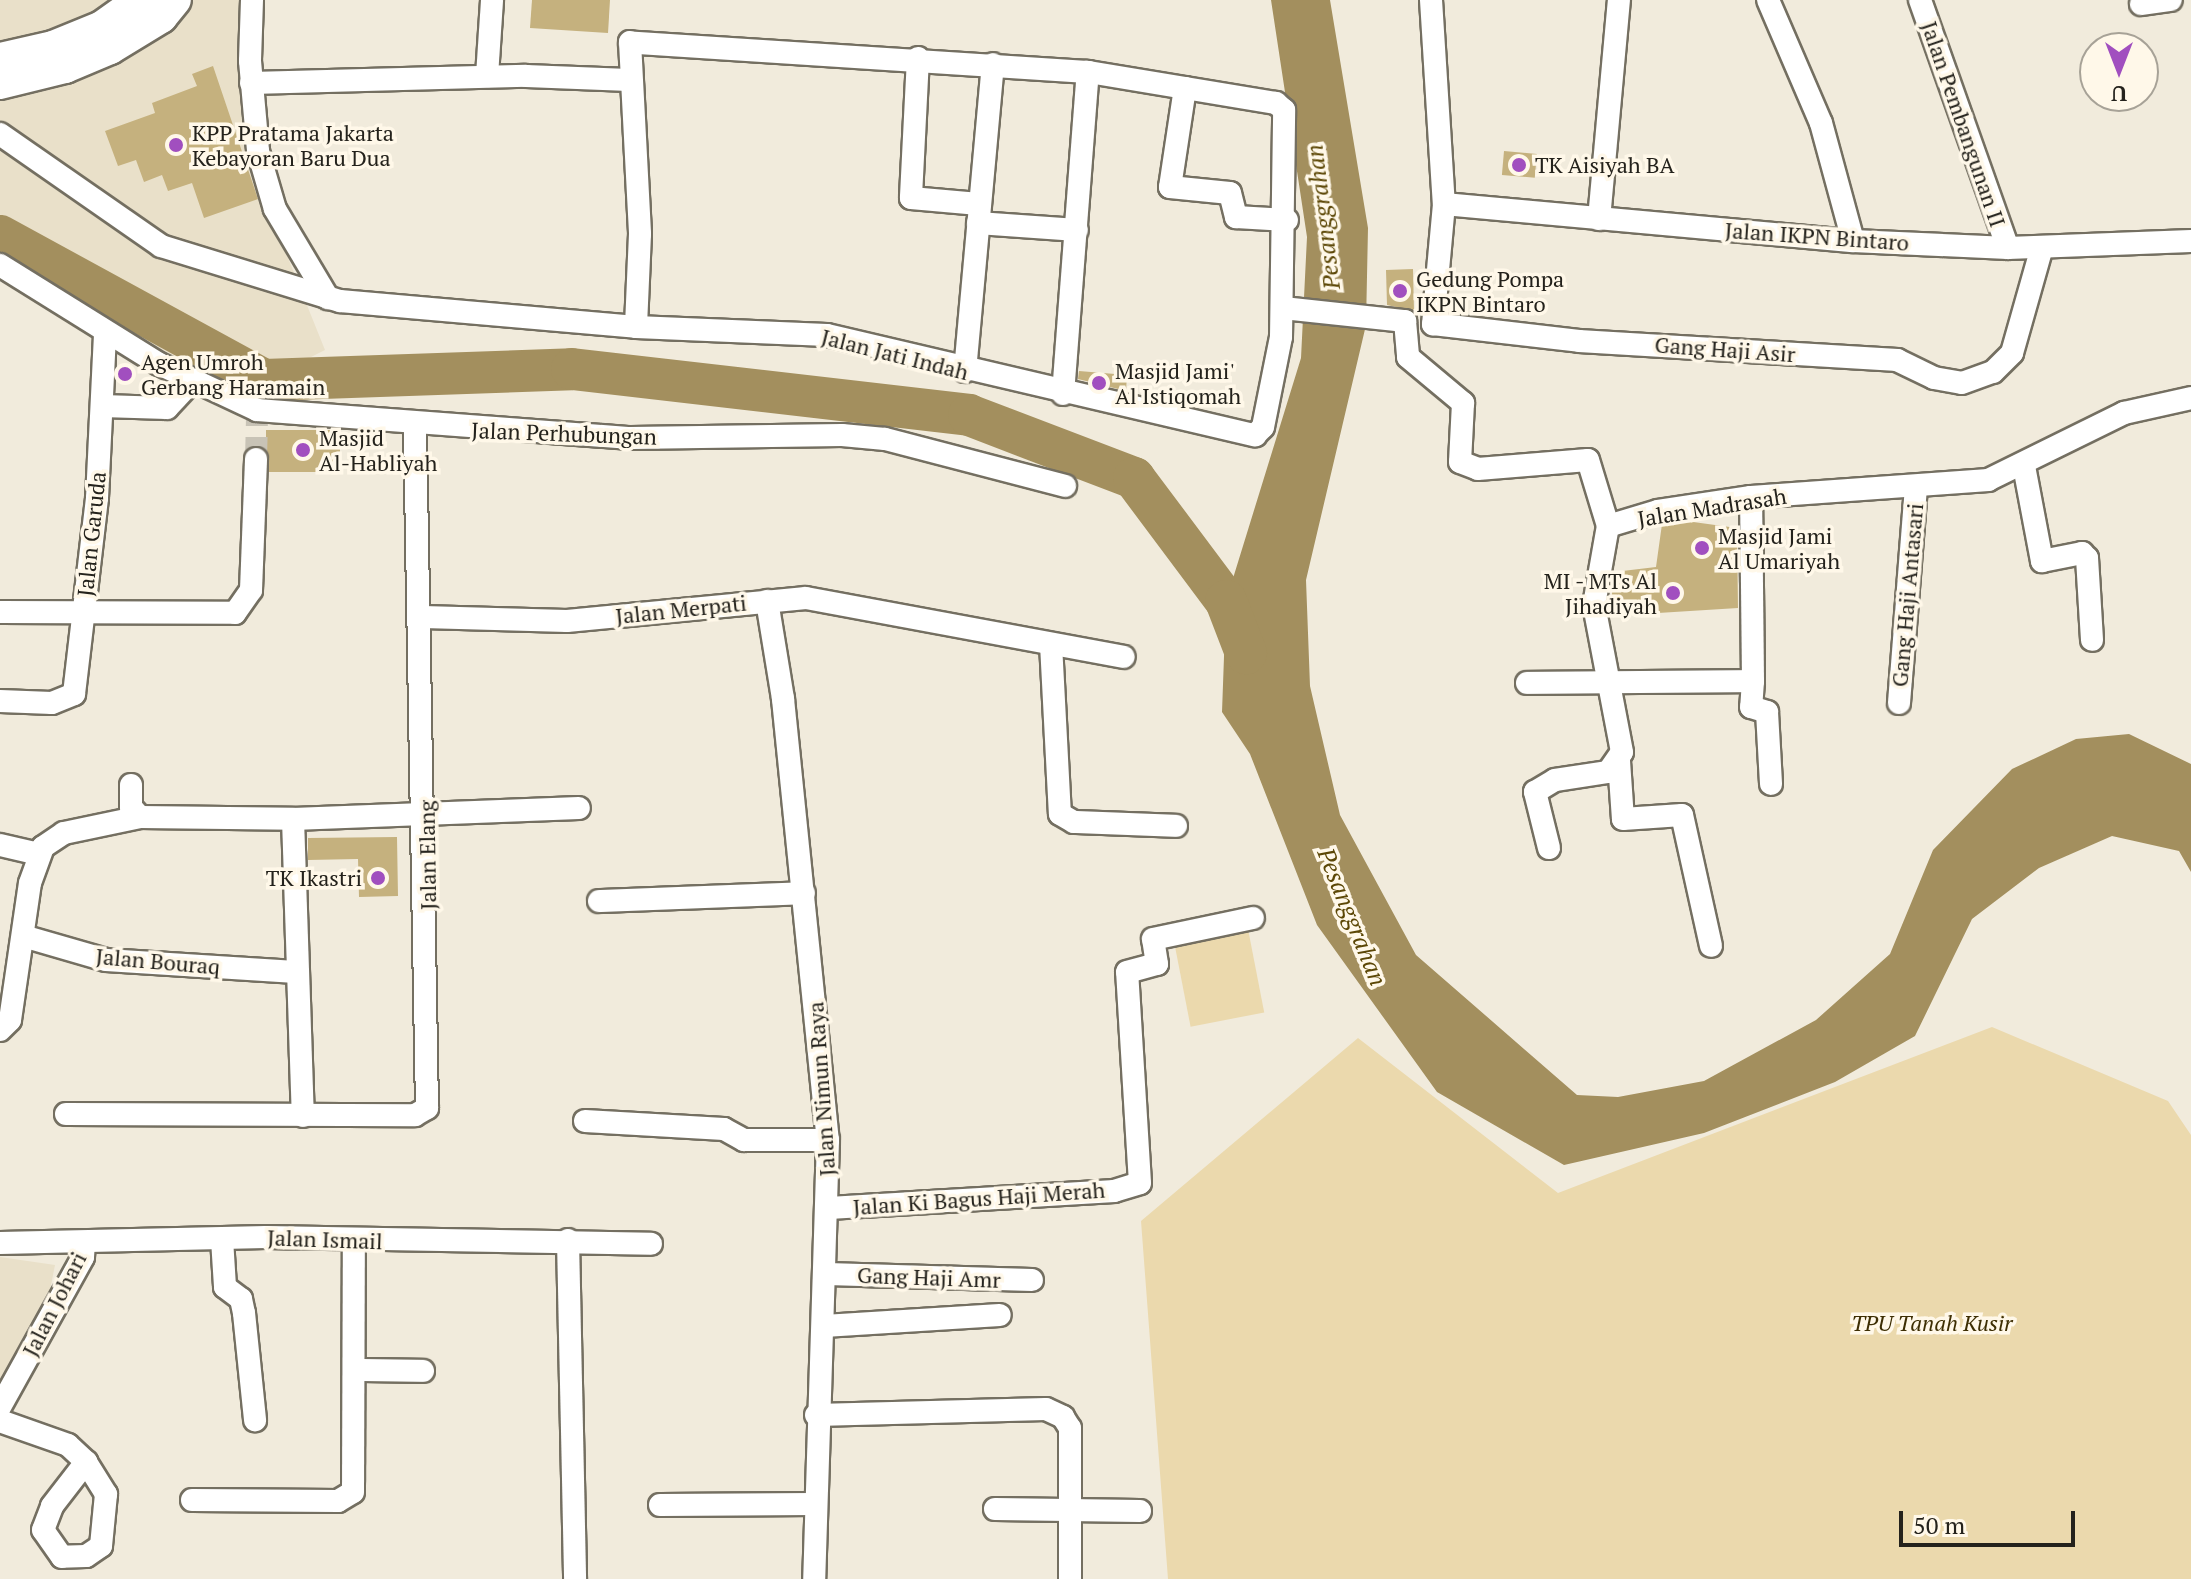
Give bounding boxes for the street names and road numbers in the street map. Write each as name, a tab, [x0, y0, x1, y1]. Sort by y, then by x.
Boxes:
street label: Jalan Pembangunan II	[1916, 18, 2012, 230]
street label: Jalan IKPN Bintaro	[1724, 216, 1910, 256]
street label: Jalan Jati Indah	[819, 323, 971, 385]
street label: Gang Haji Asir	[1654, 331, 1796, 367]
street label: Jalan Perhubungan	[471, 417, 657, 449]
street label: Jalan Garuda	[71, 470, 111, 598]
street label: Jalan Madrasah	[1636, 482, 1788, 532]
street label: Gang Haji Antasari	[1886, 502, 1928, 688]
street label: Jalan Merpati	[614, 589, 748, 629]
street label: Jalan Elang	[413, 800, 441, 910]
street label: Jalan Bouraq	[95, 942, 221, 980]
street label: Jalan Nimun Raya	[802, 1001, 840, 1177]
street label: Jalan Ki Bagus Haji Merah	[852, 1176, 1106, 1220]
street label: Jalan Ismail	[267, 1224, 383, 1254]
street label: Jalan Johari	[16, 1247, 92, 1361]
street label: Gang Haji Amr	[857, 1261, 1001, 1293]

